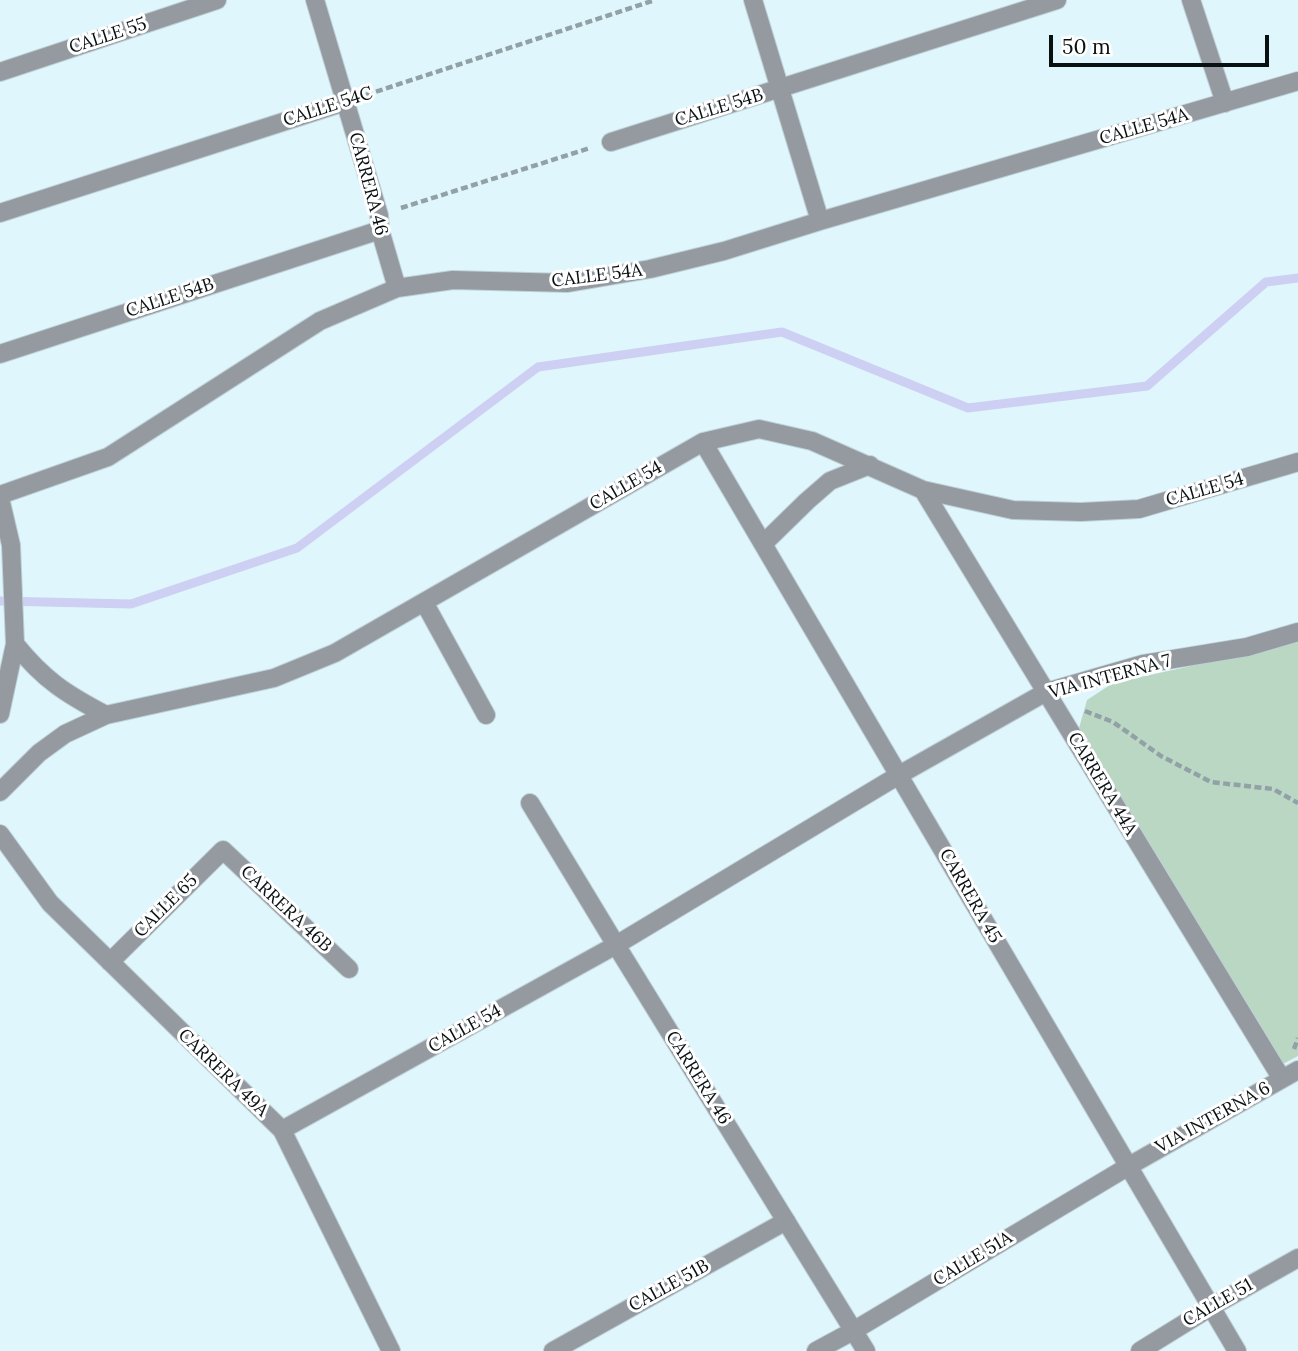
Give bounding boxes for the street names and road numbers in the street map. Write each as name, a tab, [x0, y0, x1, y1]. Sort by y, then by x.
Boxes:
street label: CALLE 55	[67, 13, 149, 59]
street label: CALLE 54C	[281, 82, 375, 132]
street label: CALLE 54B	[672, 84, 766, 132]
street label: CALLE 54A	[1097, 104, 1191, 150]
street label: CARRERA 46	[344, 130, 392, 238]
street label: CALLE 54A	[550, 260, 644, 292]
street label: CALLE 54B	[123, 274, 217, 322]
street label: CALLE 54	[586, 457, 666, 515]
street label: CALLE 54	[1164, 469, 1246, 511]
street label: VIA INTERNA 7	[1047, 650, 1173, 704]
street label: CARRERA 44A	[1063, 729, 1141, 839]
street label: CARRERA 45	[934, 845, 1006, 947]
street label: CARRERA 46B	[236, 861, 336, 957]
street label: CALLE 65	[130, 870, 202, 942]
street label: CALLE 54	[425, 1000, 505, 1058]
street label: CARRERA 49A	[173, 1025, 273, 1121]
street label: CARRERA 46	[661, 1027, 735, 1129]
street label: VIA INTERNA 6	[1152, 1078, 1274, 1158]
street label: CALLE 51A	[930, 1227, 1016, 1291]
street label: CALLE 51B	[625, 1255, 713, 1317]
street label: CALLE 51	[1179, 1274, 1257, 1332]

